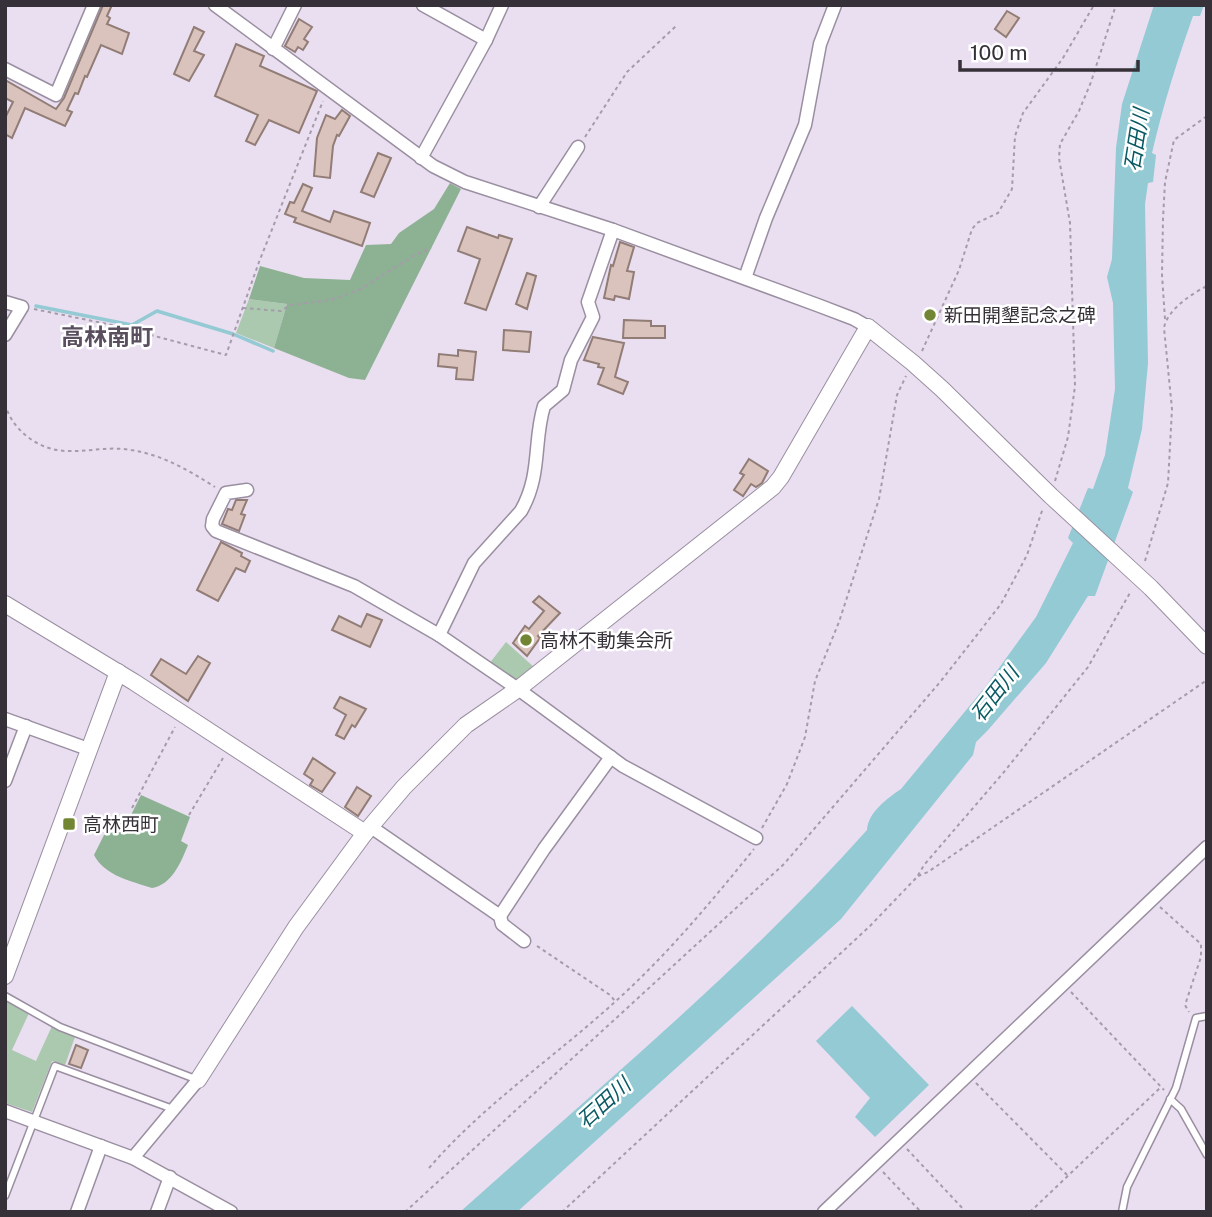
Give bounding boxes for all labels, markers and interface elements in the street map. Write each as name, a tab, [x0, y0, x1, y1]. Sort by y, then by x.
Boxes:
scale bar	[960, 28, 1138, 72]
text: 100 m	[970, 40, 1027, 65]
water label: 石田川	[1119, 105, 1154, 173]
place label: 新田開墾記念之碑	[944, 304, 1096, 326]
marker: 新田開墾記念之碑	[922, 307, 938, 323]
district label: 高林南町	[61, 323, 153, 350]
place label: 高林不動集会所	[540, 629, 673, 651]
marker: 高林不動集会所	[518, 632, 534, 648]
water label: 石田川	[965, 660, 1025, 726]
place label: 高林西町	[83, 813, 159, 835]
marker: 高林西町	[61, 816, 77, 832]
water label: 石田川	[572, 1071, 637, 1133]

